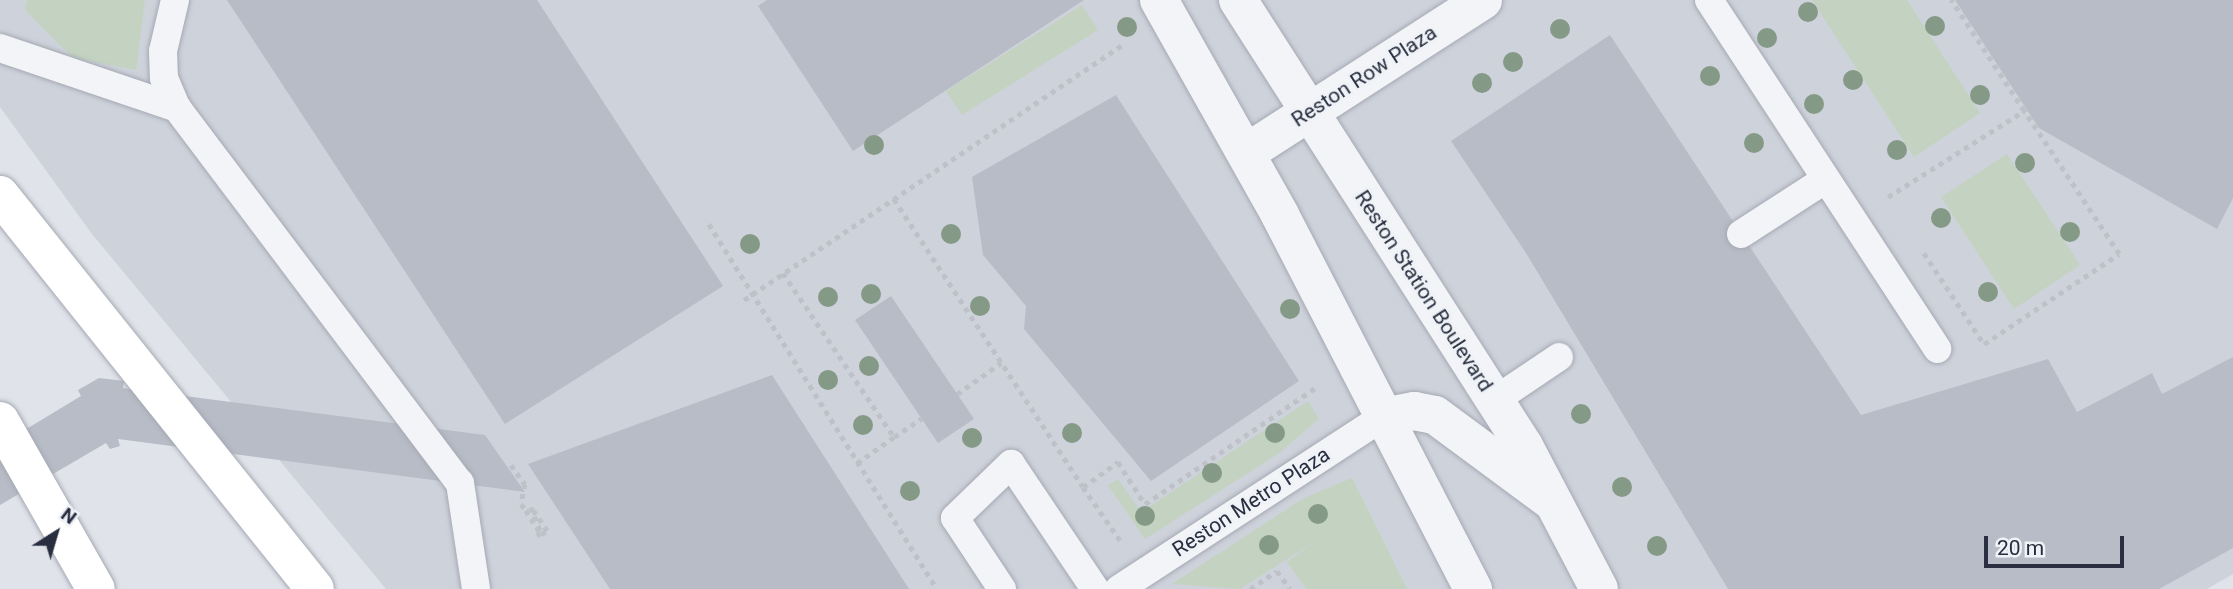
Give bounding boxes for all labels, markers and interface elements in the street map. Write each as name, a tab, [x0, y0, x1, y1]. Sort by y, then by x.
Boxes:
street label: Reston Row Plaza	[1287, 20, 1441, 132]
street label: Reston Station Boulevard	[1349, 186, 1499, 396]
street label: Reston Metro Plaza	[1168, 442, 1334, 562]
north arrow	[21, 498, 91, 568]
text: N	[57, 503, 81, 529]
scale bar	[1988, 522, 2128, 566]
text: 20 m	[1997, 536, 2044, 560]

